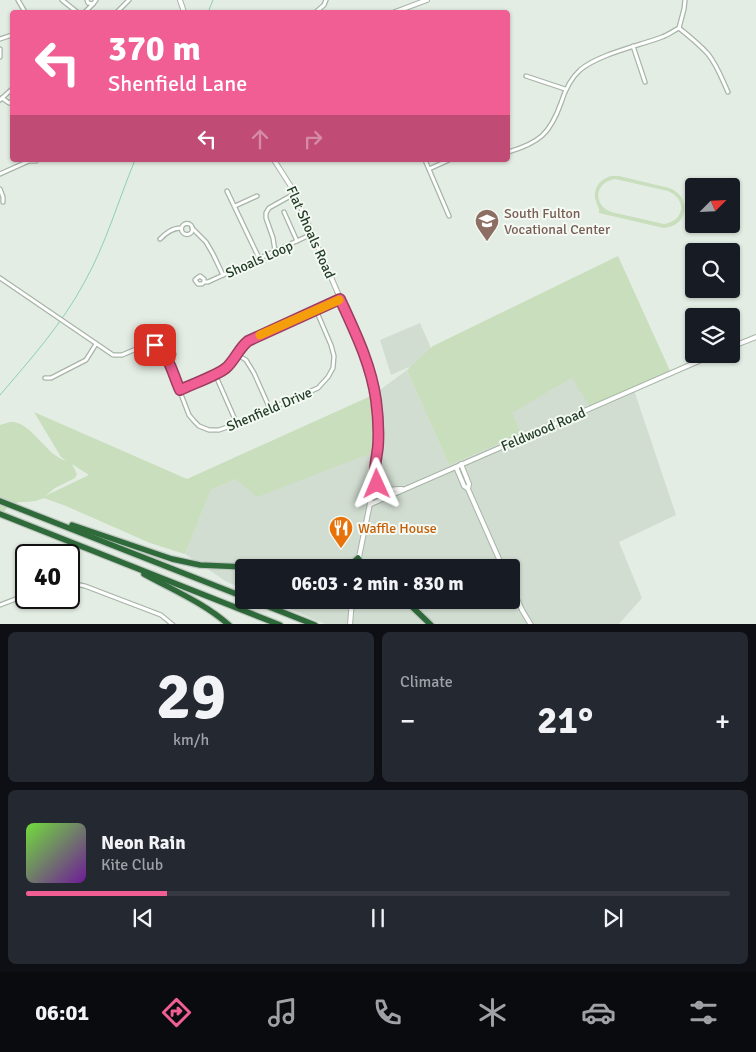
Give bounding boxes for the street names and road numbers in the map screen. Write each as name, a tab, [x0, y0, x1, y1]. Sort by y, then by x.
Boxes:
street label: Flat Shoals Road	[283, 183, 339, 281]
street label: Shoals Loop	[223, 237, 296, 282]
street label: Shenfield Drive	[224, 384, 314, 435]
street label: Feldwood Road	[498, 404, 588, 455]

